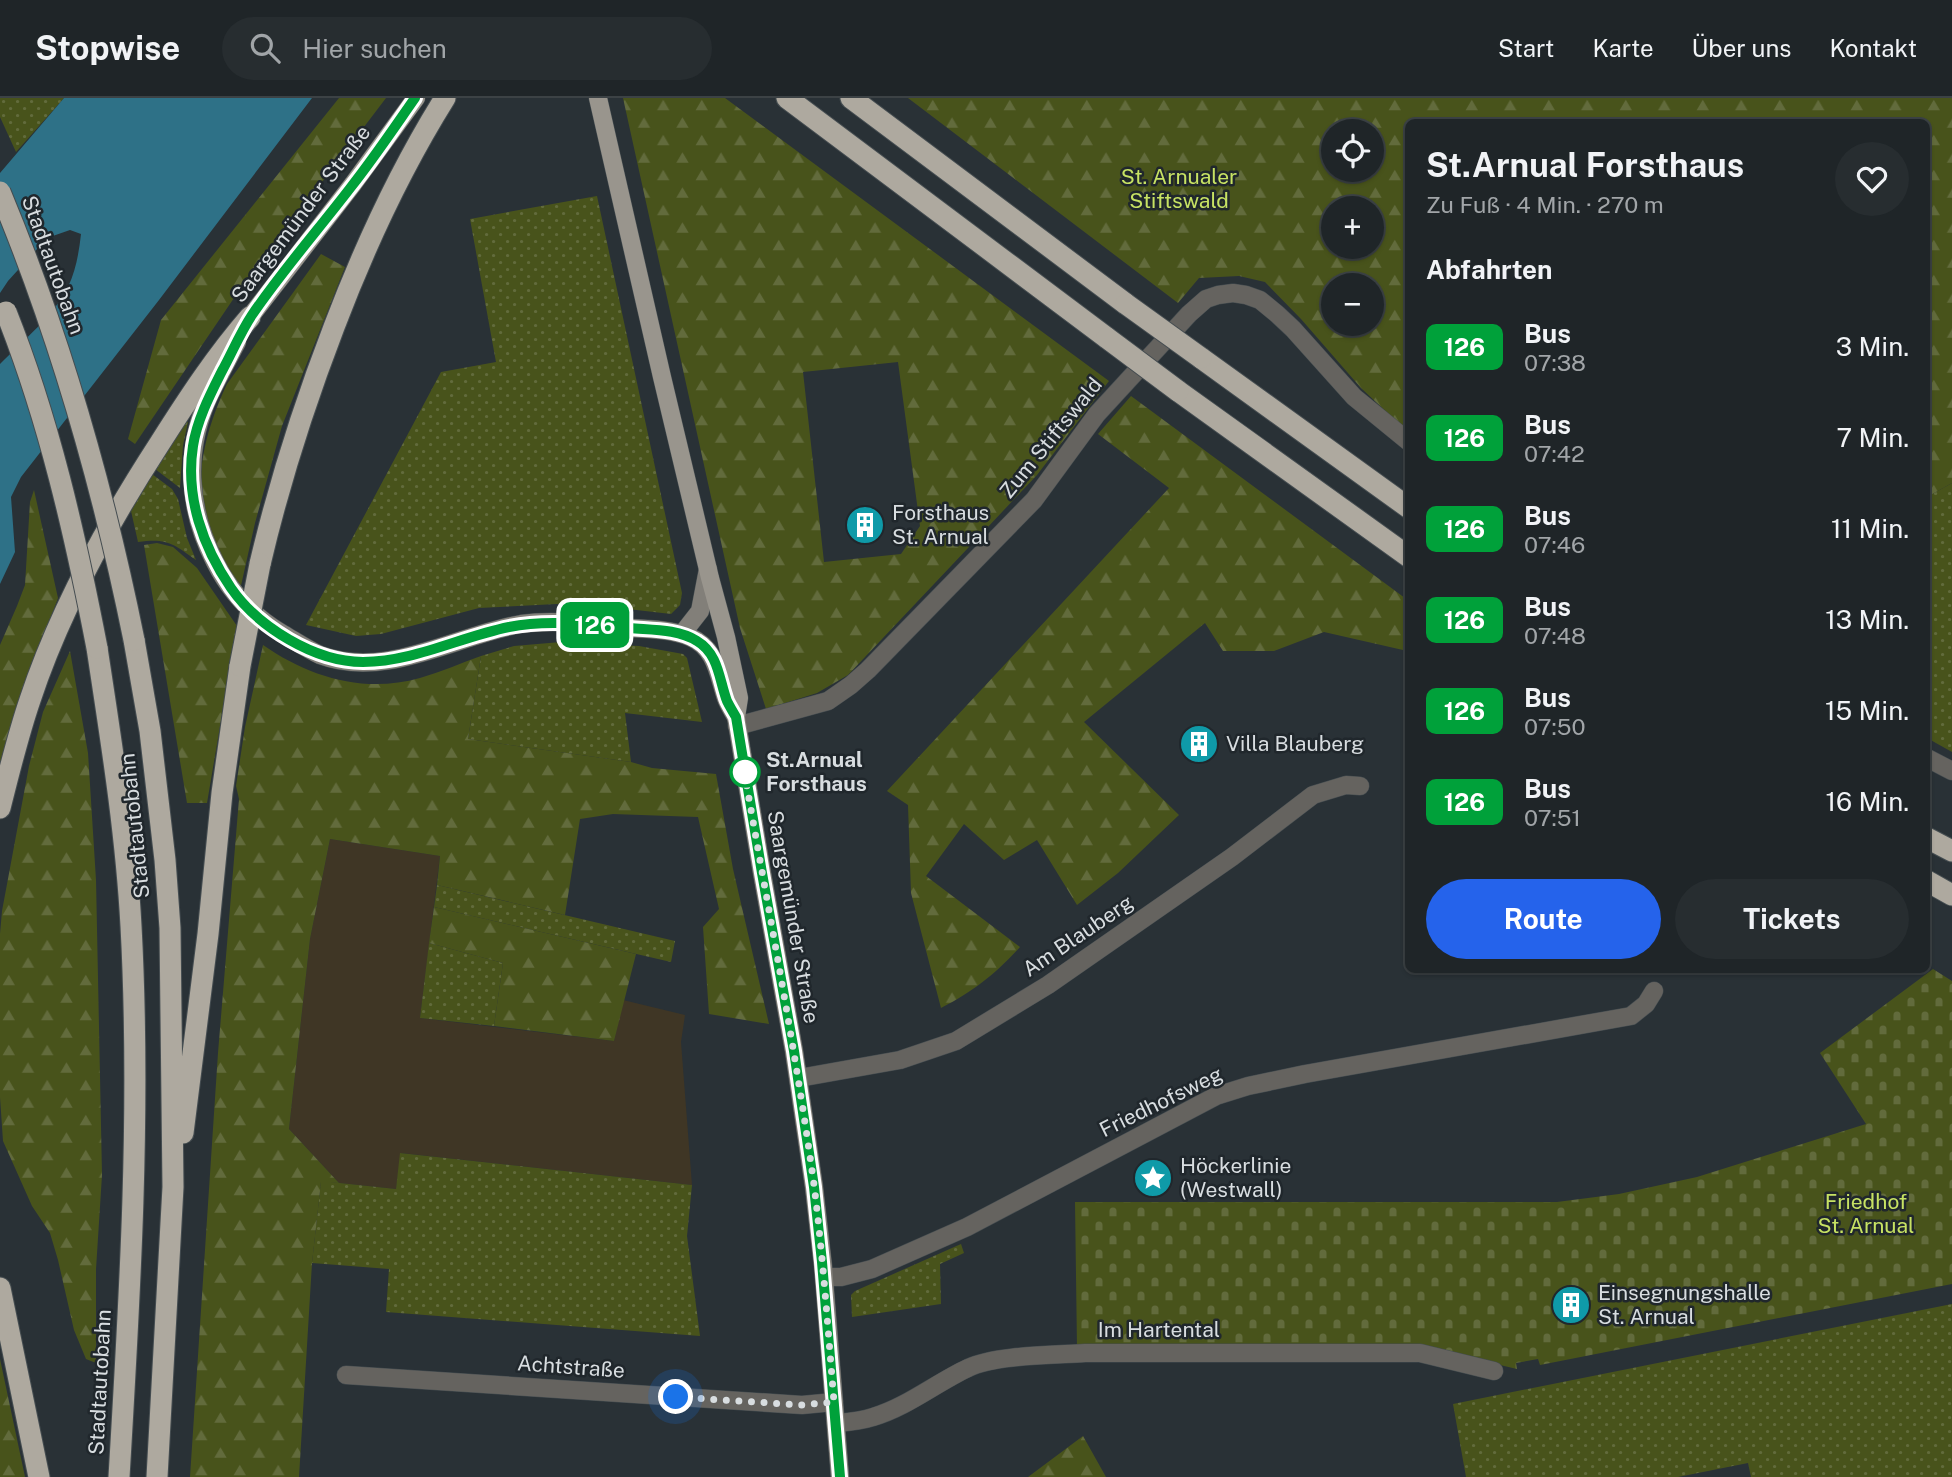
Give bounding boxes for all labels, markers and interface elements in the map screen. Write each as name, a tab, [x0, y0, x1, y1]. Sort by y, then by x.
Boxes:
search box	[222, 17, 712, 80]
text: Stopwise	[35, 29, 180, 67]
icon: search	[246, 29, 284, 67]
text: Hier suchen	[302, 33, 447, 64]
text: Start	[1498, 34, 1554, 62]
text: Karte	[1592, 34, 1654, 62]
text: Über uns	[1692, 34, 1791, 62]
text: Kontakt	[1829, 34, 1917, 62]
map controls	[1321, 119, 1384, 336]
button: locate	[1321, 119, 1384, 182]
street label: Saargemünder Straße	[226, 120, 375, 307]
button: heart	[1835, 142, 1909, 216]
text: St.Arnual Forsthaus	[1426, 146, 1744, 184]
park label: St. Arnualer Stiftswald	[1121, 164, 1237, 213]
text: Zu Fuß · 4 Min. · 270 m	[1426, 191, 1664, 218]
street label: Stadtautobahn	[17, 192, 90, 338]
button: +	[1321, 196, 1384, 259]
text: Abfahrten	[1426, 254, 1552, 285]
button: −	[1321, 273, 1384, 336]
text: Bus	[1524, 318, 1571, 349]
text: 3 Min.	[1836, 331, 1909, 362]
text: 126	[1444, 333, 1485, 361]
text: 07:38	[1524, 349, 1586, 376]
street label: Zum Stiftswald	[994, 372, 1107, 503]
text: Bus	[1524, 409, 1571, 440]
text: 7 Min.	[1837, 422, 1909, 453]
text: 126	[1444, 424, 1485, 452]
text: 07:42	[1524, 440, 1585, 467]
place label: Forsthaus St. Arnual	[892, 500, 989, 549]
text: Bus	[1524, 500, 1571, 531]
building icon: Forsthaus St. Arnual	[844, 504, 886, 546]
text: 11 Min.	[1831, 513, 1909, 544]
text: 126	[1444, 515, 1485, 543]
text: 07:46	[1524, 531, 1585, 558]
text: Bus	[1524, 591, 1571, 622]
line badge: 126	[555, 602, 635, 648]
text: 13 Min.	[1825, 604, 1909, 635]
text: 126	[1444, 606, 1485, 634]
text: 126	[574, 611, 616, 639]
text: 07:48	[1524, 622, 1586, 649]
text: Bus	[1524, 682, 1571, 713]
text: 15 Min.	[1825, 695, 1909, 726]
text: 126	[1444, 697, 1485, 725]
text: 07:50	[1524, 713, 1585, 740]
building icon: Villa Blauberg	[1178, 723, 1220, 765]
place label: Villa Blauberg	[1226, 731, 1364, 756]
place label: St.Arnual Forsthaus	[766, 747, 867, 796]
street label: Stadtautobahn	[114, 752, 155, 900]
marker: St.Arnual Forsthaus	[730, 757, 760, 787]
text: Bus	[1524, 773, 1571, 804]
text: 16 Min.	[1825, 786, 1909, 817]
text: 126	[1444, 788, 1485, 816]
text: 07:51	[1524, 804, 1581, 831]
street label: Saargemünder Straße	[762, 809, 825, 1025]
button: Route	[1426, 879, 1661, 959]
button: Tickets	[1675, 879, 1909, 959]
street label: Am Blauberg	[1018, 889, 1138, 982]
street label: Friedhofsweg	[1095, 1061, 1226, 1142]
place label: Höckerlinie (Westwall)	[1180, 1153, 1291, 1202]
place icon: Höckerlinie (Westwall)	[1132, 1157, 1174, 1199]
park label: Friedhof St. Arnual	[1818, 1189, 1914, 1238]
place label: Einsegnungshalle St. Arnual	[1598, 1280, 1771, 1329]
building icon: Einsegnungshalle St. Arnual	[1550, 1284, 1592, 1326]
street label: Stadtautobahn	[83, 1309, 116, 1455]
street label: Im Hartental	[1098, 1317, 1220, 1342]
street label: Achtstraße	[516, 1350, 626, 1383]
your location	[658, 1379, 693, 1414]

